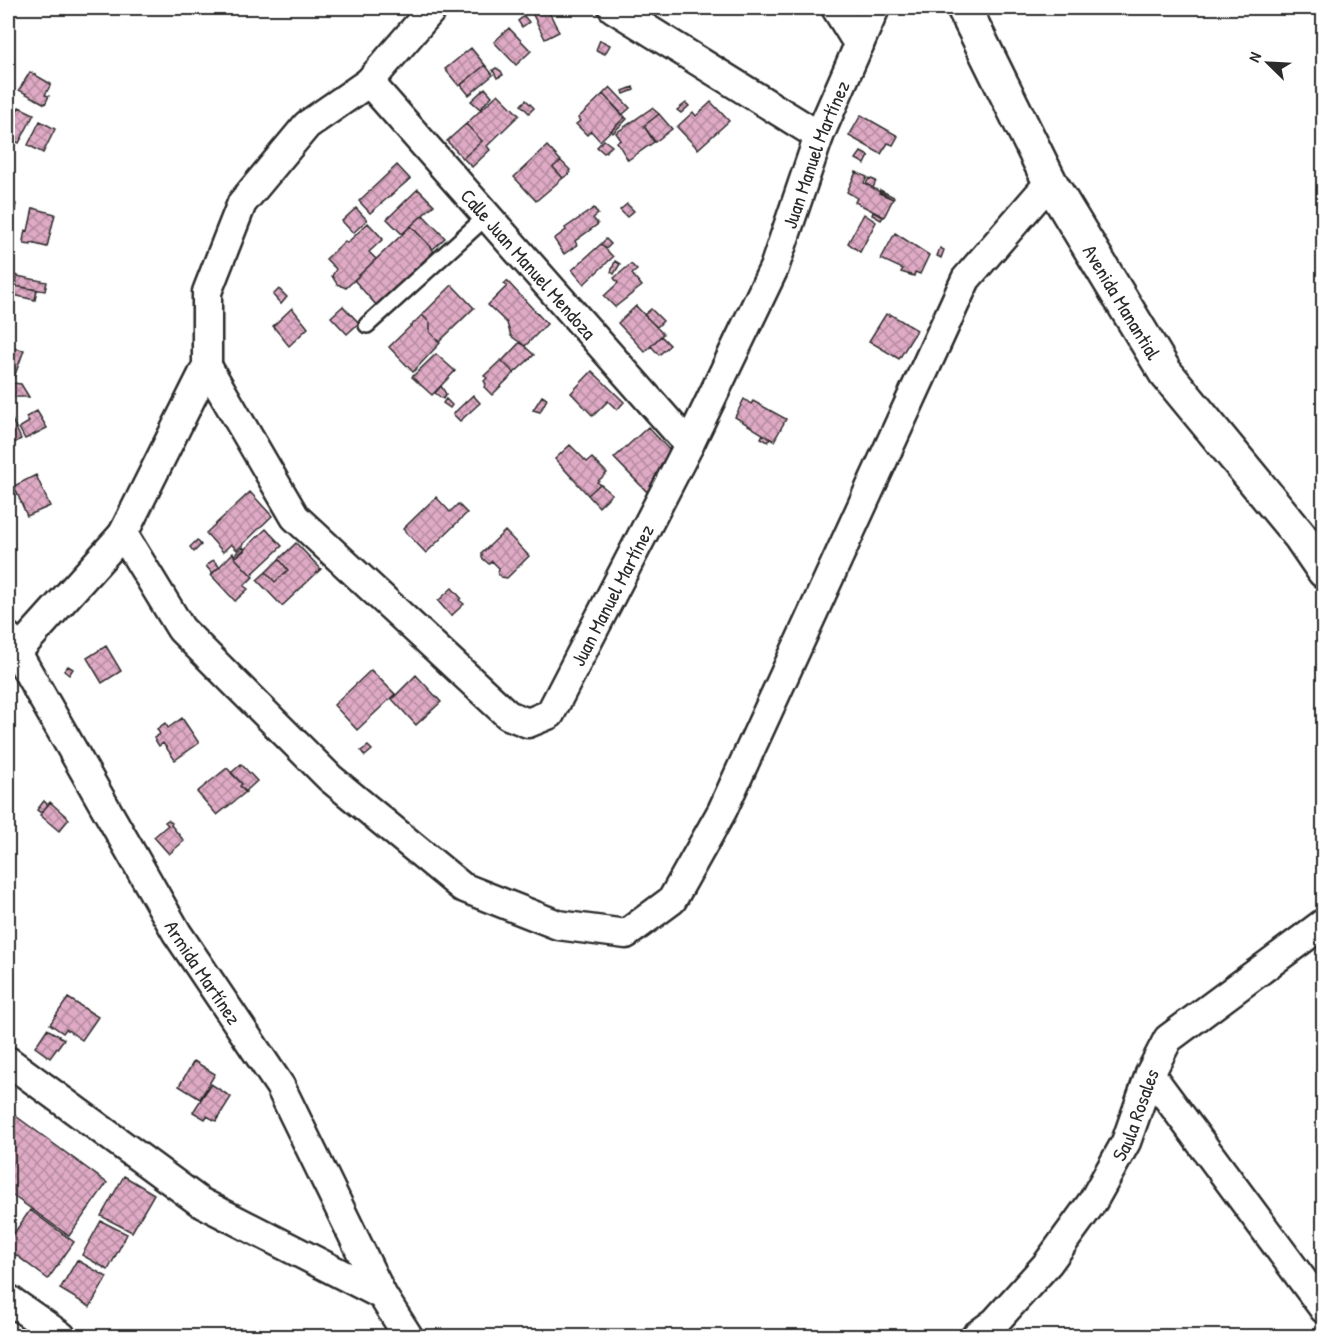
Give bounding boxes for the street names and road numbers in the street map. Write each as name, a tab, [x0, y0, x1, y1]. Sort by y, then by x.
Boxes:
street label: Juan Manuel Martínez	[775, 76, 855, 232]
street label: Calle Juan Manuel Mendoza	[455, 182, 603, 345]
street label: Avenida Manantial	[1077, 239, 1168, 365]
street label: Juan Manuel Martínez	[564, 519, 660, 670]
street label: Armida Martínez	[159, 915, 248, 1030]
street label: Saula Rosales	[1105, 1063, 1164, 1166]

